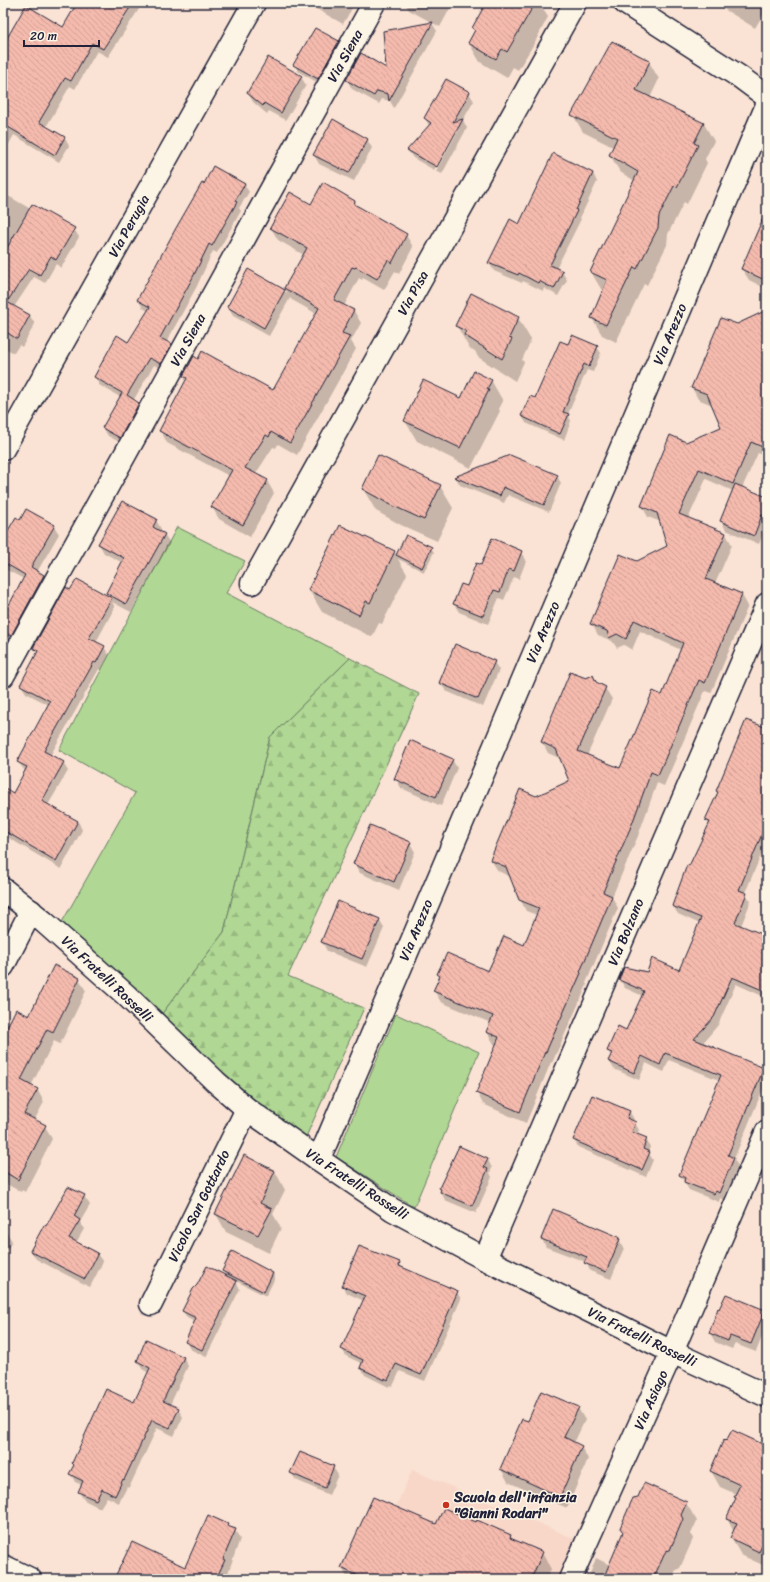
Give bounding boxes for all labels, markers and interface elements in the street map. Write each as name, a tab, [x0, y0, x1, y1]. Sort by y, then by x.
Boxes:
scale bar	[24, 22, 99, 48]
street label: Via Siena	[320, 24, 370, 87]
text: 20 m	[30, 25, 57, 47]
street label: Via Perugia	[101, 190, 157, 262]
street label: Via Pisa	[390, 266, 436, 320]
street label: Via Arezzo	[646, 299, 694, 369]
street label: Via Siena	[163, 308, 213, 371]
street label: Via Arezzo	[519, 597, 567, 667]
street label: Via Bolzano	[601, 894, 651, 970]
street label: Via Arezzo	[392, 895, 440, 965]
street label: Via Fratelli Rosselli	[55, 929, 160, 1029]
street label: Via Fratelli Rosselli	[300, 1141, 415, 1227]
street label: Vicolo San Gottardo	[161, 1145, 237, 1267]
street label: Via Fratelli Rosselli	[583, 1300, 702, 1375]
street label: Via Asiago	[627, 1366, 675, 1434]
place label: Scuola dell'infanzia "Gianni Rodari"	[453, 1485, 578, 1526]
marker: Scuola dell'infanzia "Gianni Rodari"	[441, 1500, 451, 1510]

